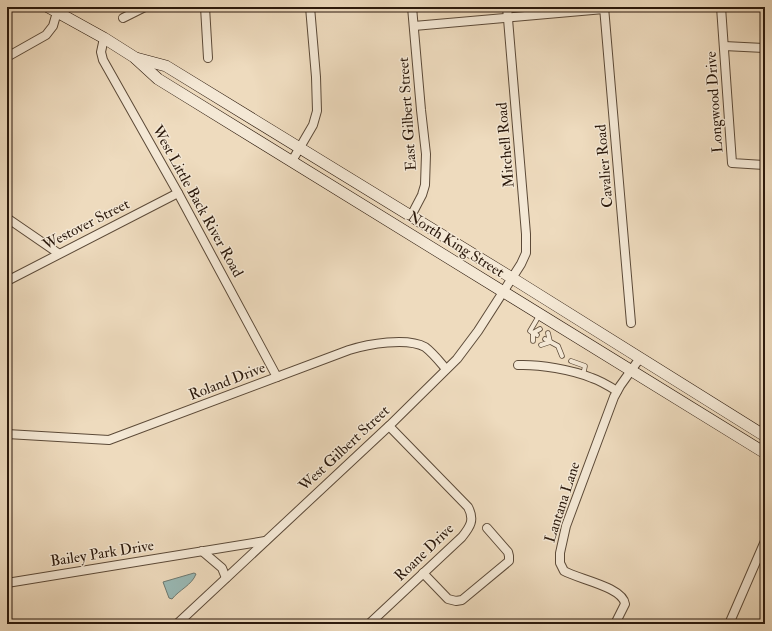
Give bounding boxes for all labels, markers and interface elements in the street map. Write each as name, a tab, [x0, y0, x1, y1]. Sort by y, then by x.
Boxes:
street label: Longwood Drive	[701, 51, 728, 153]
street label: East Gilbert Street	[394, 56, 421, 171]
street label: Mitchell Road	[492, 101, 519, 188]
street label: West Little Back River Road	[147, 121, 248, 281]
street label: Cavalier Road	[591, 123, 618, 208]
street label: Westover Street	[39, 194, 133, 255]
street label: North King Street	[404, 207, 508, 282]
street label: Roland Drive	[186, 358, 268, 405]
street label: West Gilbert Street	[294, 401, 394, 496]
street label: Lantana Lane	[540, 459, 584, 545]
street label: Roane Drive	[391, 519, 458, 585]
street label: Bailey Park Drive	[49, 536, 155, 571]

